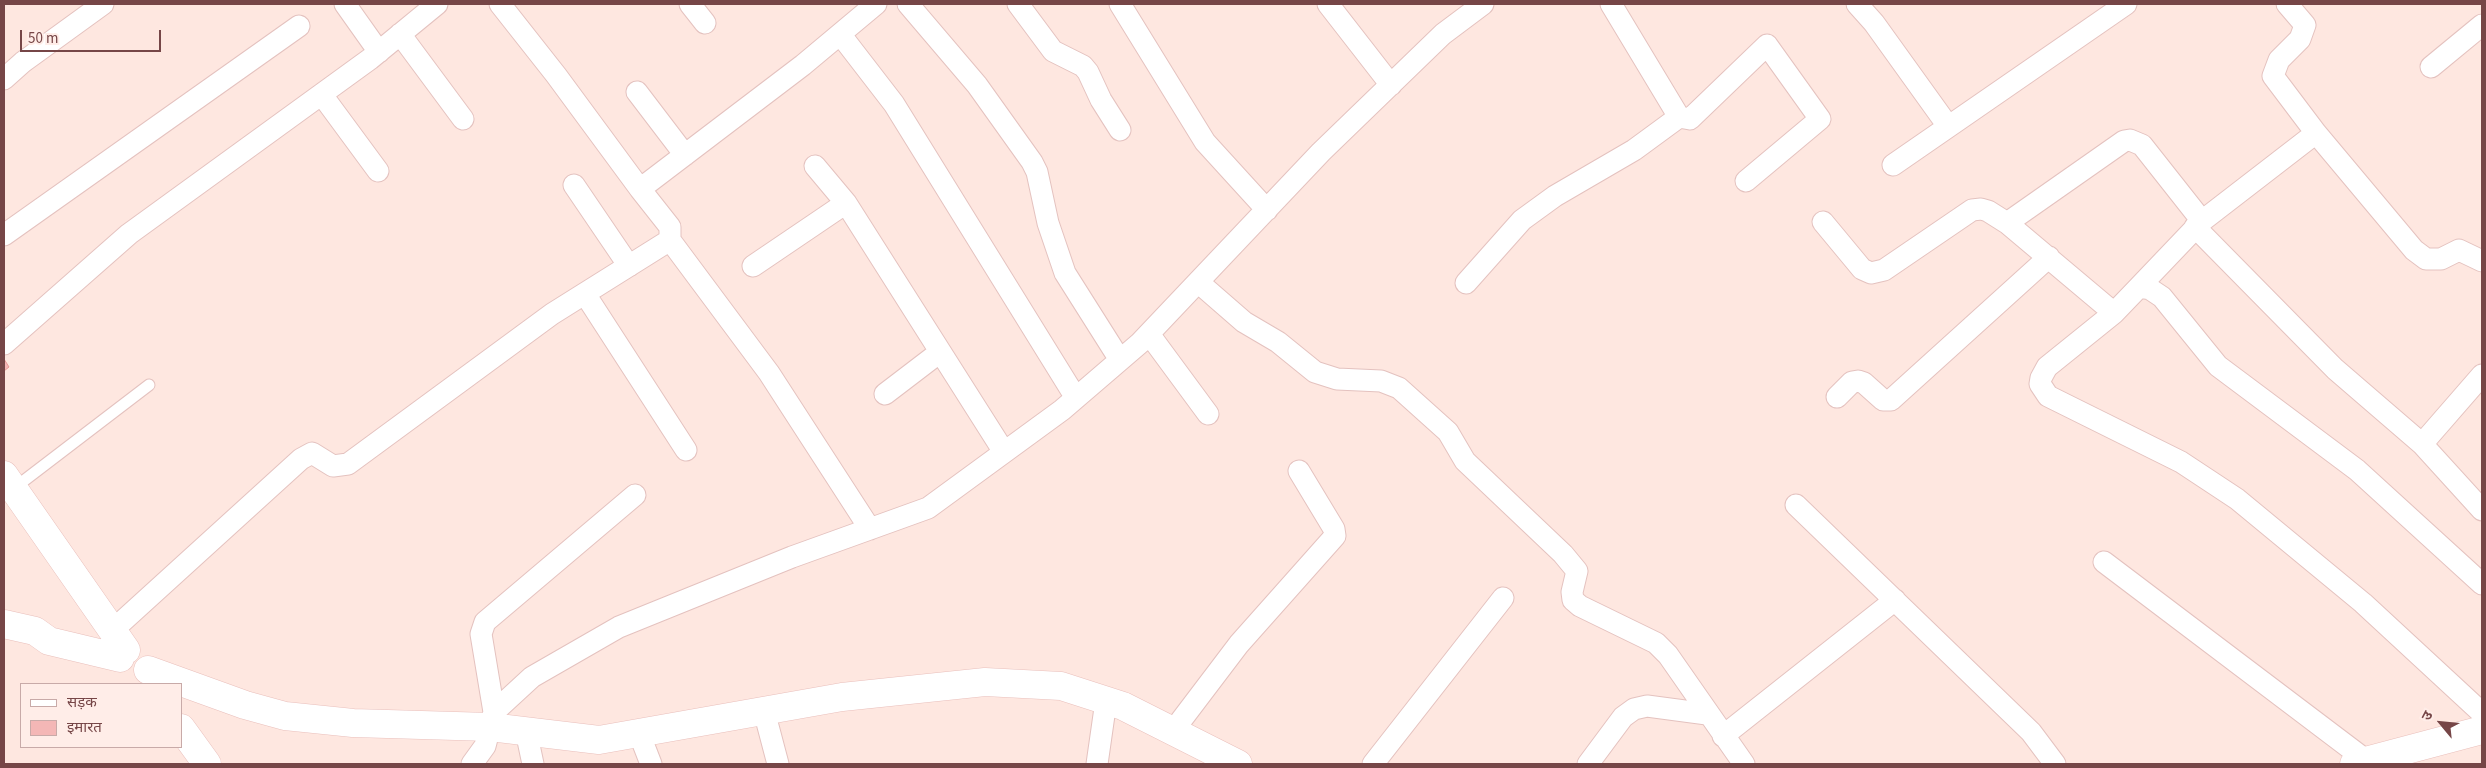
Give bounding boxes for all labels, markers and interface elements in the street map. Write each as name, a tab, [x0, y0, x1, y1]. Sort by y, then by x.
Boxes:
scale bar	[22, 20, 164, 52]
text: 50 m	[28, 28, 58, 49]
legend	[20, 683, 182, 748]
text: सड़क	[67, 692, 97, 713]
north arrow	[2416, 698, 2466, 748]
text: उ	[2417, 708, 2439, 724]
text: इमारत	[67, 717, 102, 738]

